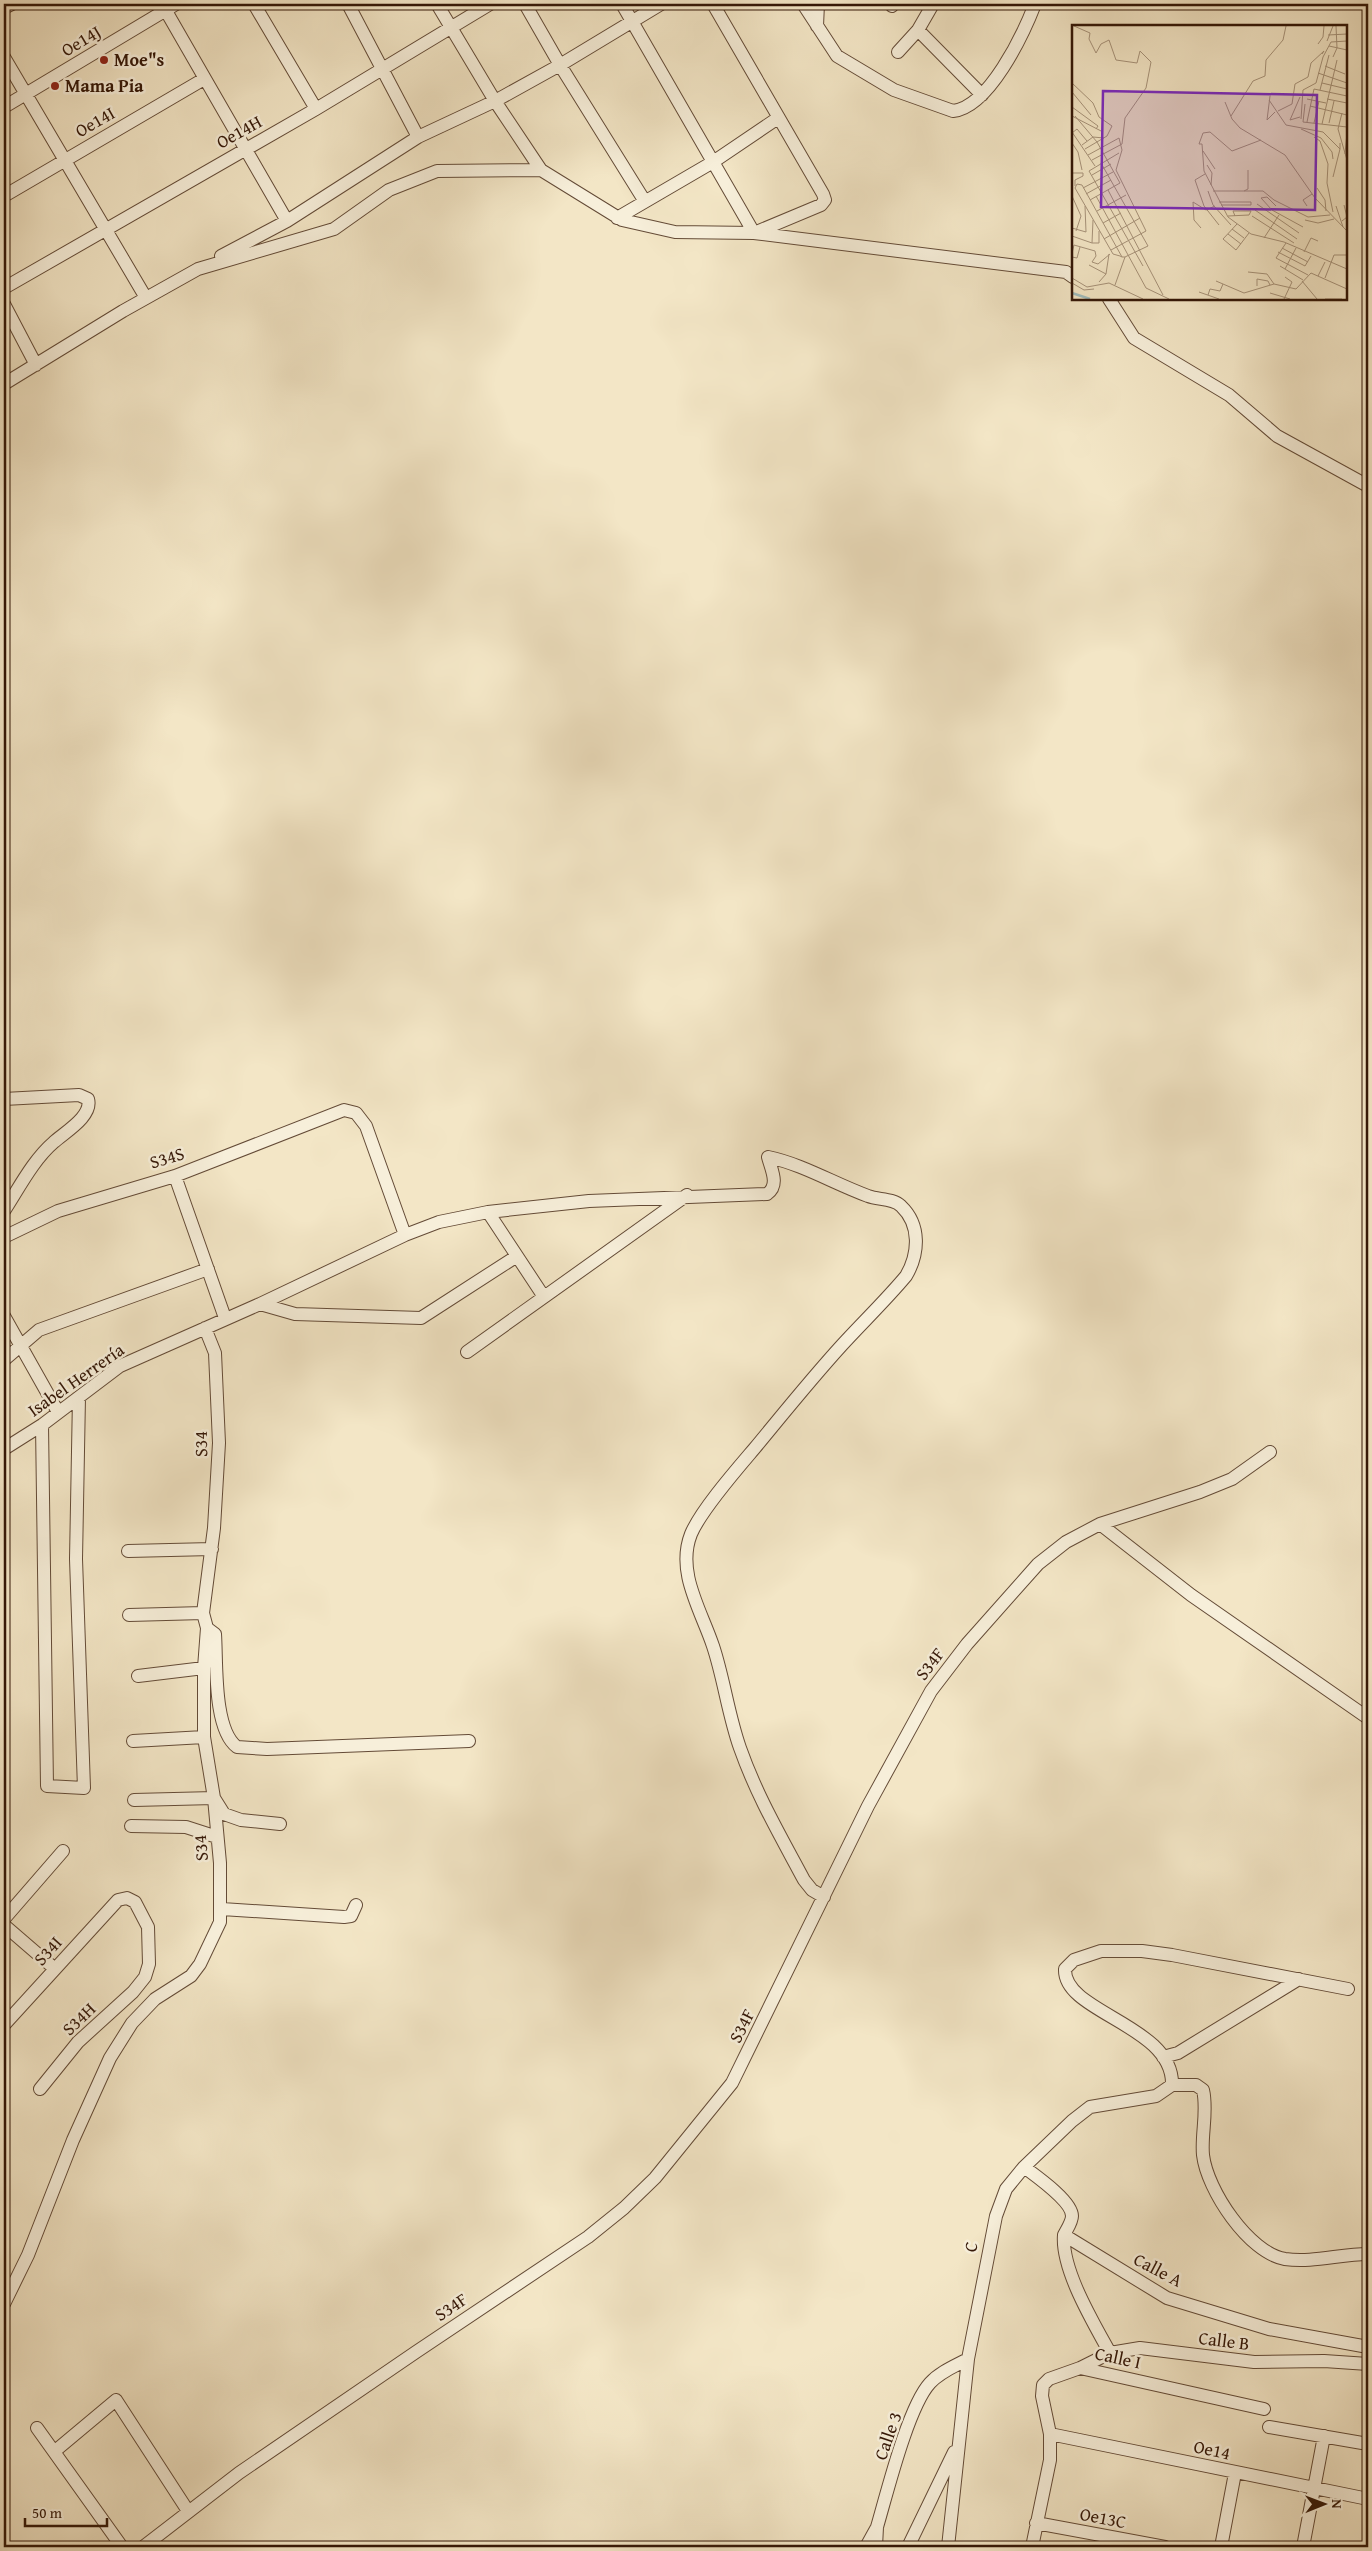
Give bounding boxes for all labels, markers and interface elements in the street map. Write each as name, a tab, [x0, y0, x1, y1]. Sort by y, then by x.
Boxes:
street label: Oe14J	[56, 18, 106, 63]
inset map	[1072, 25, 1347, 300]
place label: Moe"s	[114, 46, 165, 73]
marker: Moe"s	[98, 54, 110, 66]
place label: Mama Pia	[65, 72, 144, 99]
marker: Mama Pia	[49, 80, 61, 92]
street label: Oe14I	[70, 99, 120, 144]
street label: Oe14H	[211, 108, 267, 155]
street label: S34S	[146, 1139, 188, 1176]
street label: Isabel Herrería	[22, 1336, 130, 1423]
street label: S34	[187, 1431, 214, 1457]
street label: S34F	[908, 1641, 951, 1686]
street label: S34	[186, 1834, 215, 1862]
street label: S34I	[27, 1930, 68, 1971]
street label: S34H	[56, 1996, 102, 2042]
street label: S34F	[722, 2004, 762, 2047]
street label: C	[956, 2239, 985, 2254]
street label: Calle A	[1129, 2245, 1187, 2294]
street label: S34F	[429, 2286, 473, 2328]
street label: Calle B	[1197, 2324, 1251, 2357]
street label: Calle I	[1093, 2339, 1144, 2376]
street label: Calle 3	[867, 2408, 908, 2464]
street label: Oe14	[1191, 2432, 1233, 2467]
north arrow	[1300, 2478, 1350, 2528]
scale bar	[25, 2496, 108, 2528]
text: N	[1327, 2499, 1347, 2509]
street label: Oe13C	[1078, 2500, 1129, 2535]
text: 50 m	[32, 2502, 63, 2523]

